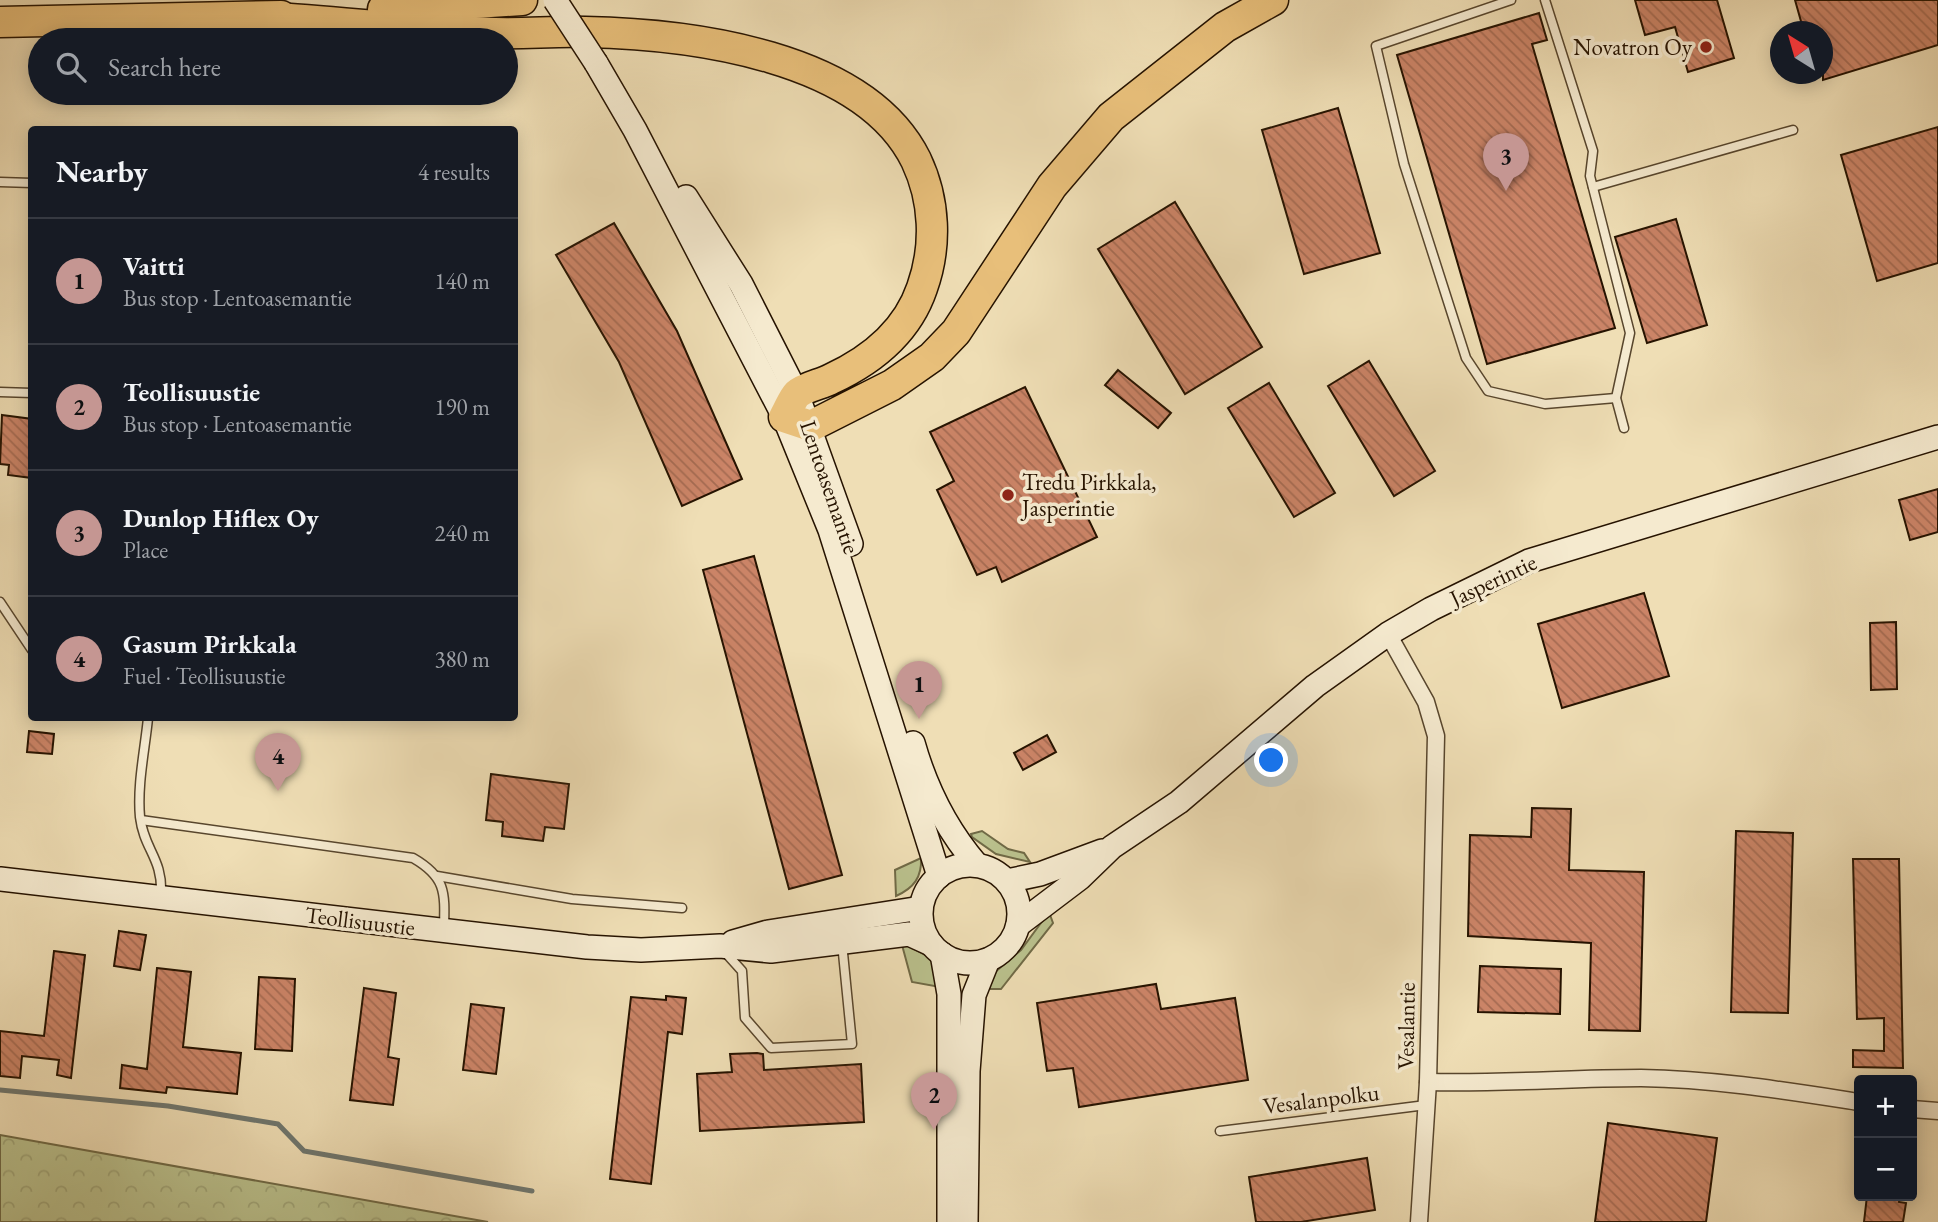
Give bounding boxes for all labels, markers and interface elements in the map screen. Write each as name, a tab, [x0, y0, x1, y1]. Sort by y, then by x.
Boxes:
north arrow	[1770, 21, 1833, 84]
search box	[28, 28, 518, 105]
place label: Novatron Oy	[1573, 32, 1693, 62]
marker: Novatron Oy	[1698, 39, 1714, 55]
icon: search	[52, 48, 90, 86]
text: Search here	[108, 50, 221, 84]
pin: 3	[1483, 133, 1529, 191]
text: Nearby	[56, 152, 148, 191]
text: 4 results	[418, 157, 490, 187]
text: Vaitti	[123, 249, 185, 283]
text: 1	[73, 266, 85, 296]
text: 140 m	[434, 266, 490, 296]
text: Bus stop · Lentoasemantie	[123, 283, 352, 313]
text: Teollisuustie	[123, 375, 260, 409]
text: 2	[73, 392, 85, 422]
text: 190 m	[434, 392, 490, 422]
text: Bus stop · Lentoasemantie	[123, 409, 352, 439]
street label: Lentoasemantie	[793, 416, 867, 558]
place label: Tredu Pirkkala, Jasperintie	[1020, 467, 1157, 523]
marker: Tredu Pirkkala, Jasperintie	[1000, 487, 1016, 503]
text: Dunlop Hiflex Oy	[123, 501, 319, 535]
text: 3	[73, 518, 85, 548]
text: 240 m	[434, 518, 490, 548]
text: Place	[123, 535, 168, 565]
street label: Jasperintie	[1443, 547, 1541, 614]
text: Gasum Pirkkala	[123, 627, 297, 661]
text: 4	[73, 644, 85, 674]
text: 380 m	[434, 644, 490, 674]
text: Fuel · Teollisuustie	[123, 661, 286, 691]
pin: 1	[896, 661, 942, 719]
pin: 4	[255, 733, 301, 791]
your location	[1254, 743, 1288, 777]
street label: Teollisuustie	[303, 899, 417, 943]
street label: Vesalantie	[1390, 982, 1422, 1070]
pin: 2	[911, 1072, 957, 1130]
map controls	[1854, 1075, 1917, 1201]
button: +	[1854, 1075, 1917, 1138]
street label: Vesalanpolku	[1261, 1077, 1381, 1121]
button: −	[1854, 1138, 1917, 1201]

